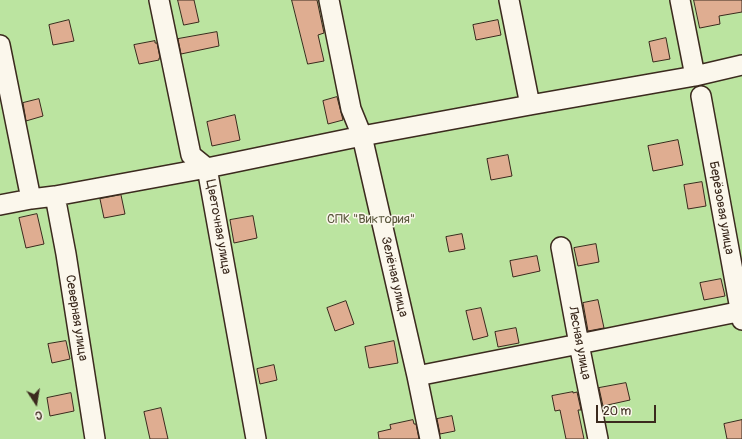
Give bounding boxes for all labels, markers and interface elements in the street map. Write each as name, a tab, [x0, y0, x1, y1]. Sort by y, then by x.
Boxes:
street label: Берёзовая улица	[705, 160, 737, 256]
street label: Цветочная улица	[202, 178, 234, 276]
park label: СПК "Виктория"	[327, 212, 415, 228]
street label: Зелёная улица	[377, 235, 411, 319]
street label: Северная улица	[61, 274, 91, 362]
street label: Лесная улица	[564, 305, 594, 381]
north arrow	[16, 383, 56, 423]
scale bar	[598, 397, 658, 423]
text: 20 m	[603, 404, 631, 419]
text: С	[34, 408, 43, 422]

